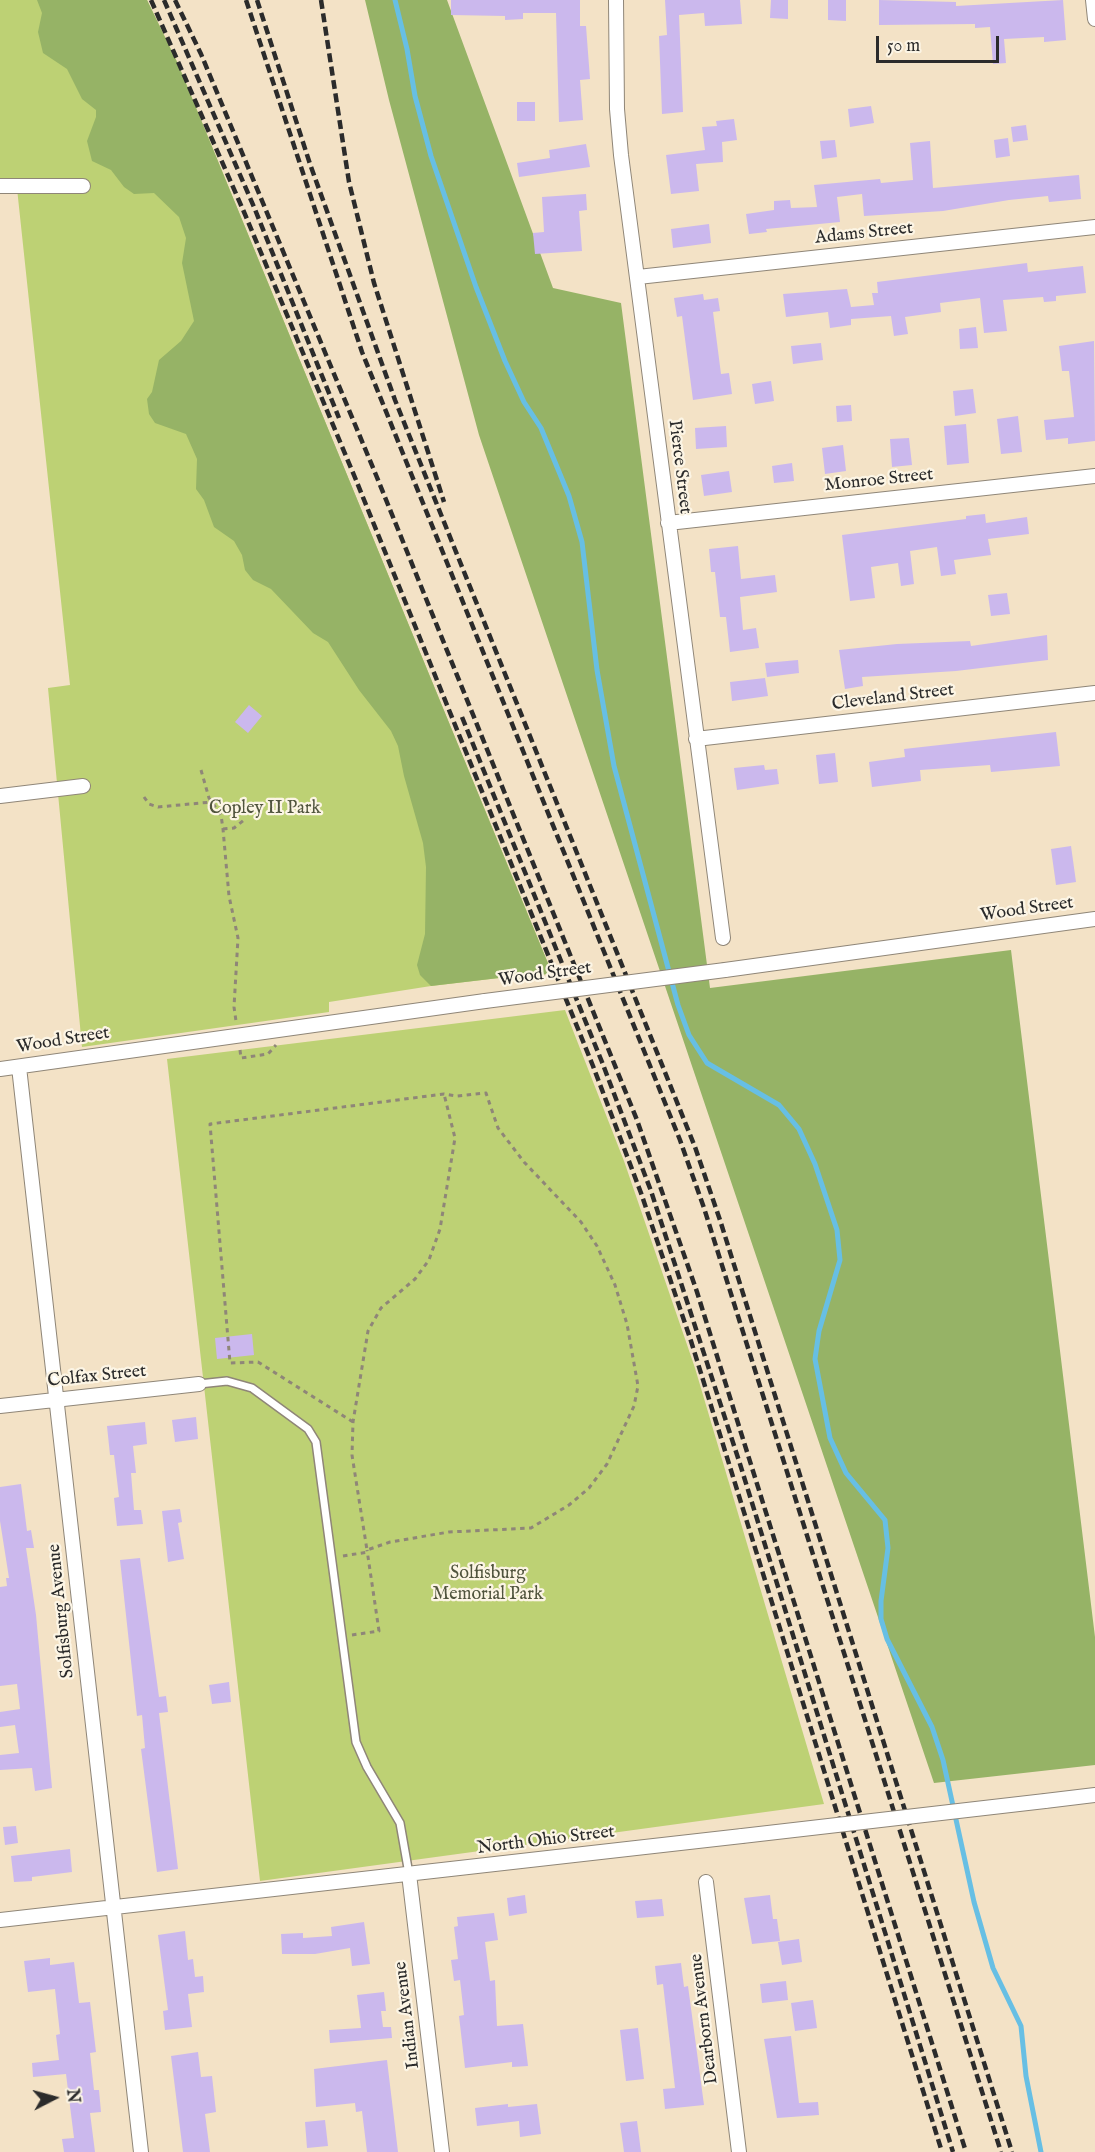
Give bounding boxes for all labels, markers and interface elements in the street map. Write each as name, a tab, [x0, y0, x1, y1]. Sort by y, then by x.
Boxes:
scale bar	[879, 24, 1002, 62]
text: 50 m	[887, 35, 920, 58]
street label: Adams Street	[814, 218, 914, 250]
street label: Pierce Street	[663, 419, 695, 515]
street label: Monroe Street	[824, 465, 934, 497]
street label: Cleveland Street	[831, 680, 955, 716]
park label: Copley II Park	[209, 798, 321, 820]
street label: Wood Street	[979, 893, 1075, 927]
street label: Wood Street	[497, 958, 593, 992]
street label: Wood Street	[15, 1023, 111, 1059]
street label: Colfax Street	[47, 1361, 147, 1393]
street label: Solfisburg Avenue	[44, 1543, 80, 1679]
park label: Solfisburg Memorial Park	[433, 1563, 543, 1606]
street label: North Ohio Street	[476, 1822, 616, 1860]
street label: Dearborn Avenue	[686, 1952, 724, 2086]
street label: Indian Avenue	[391, 1960, 425, 2070]
north arrow	[24, 2068, 84, 2128]
text: N	[61, 2088, 83, 2104]

